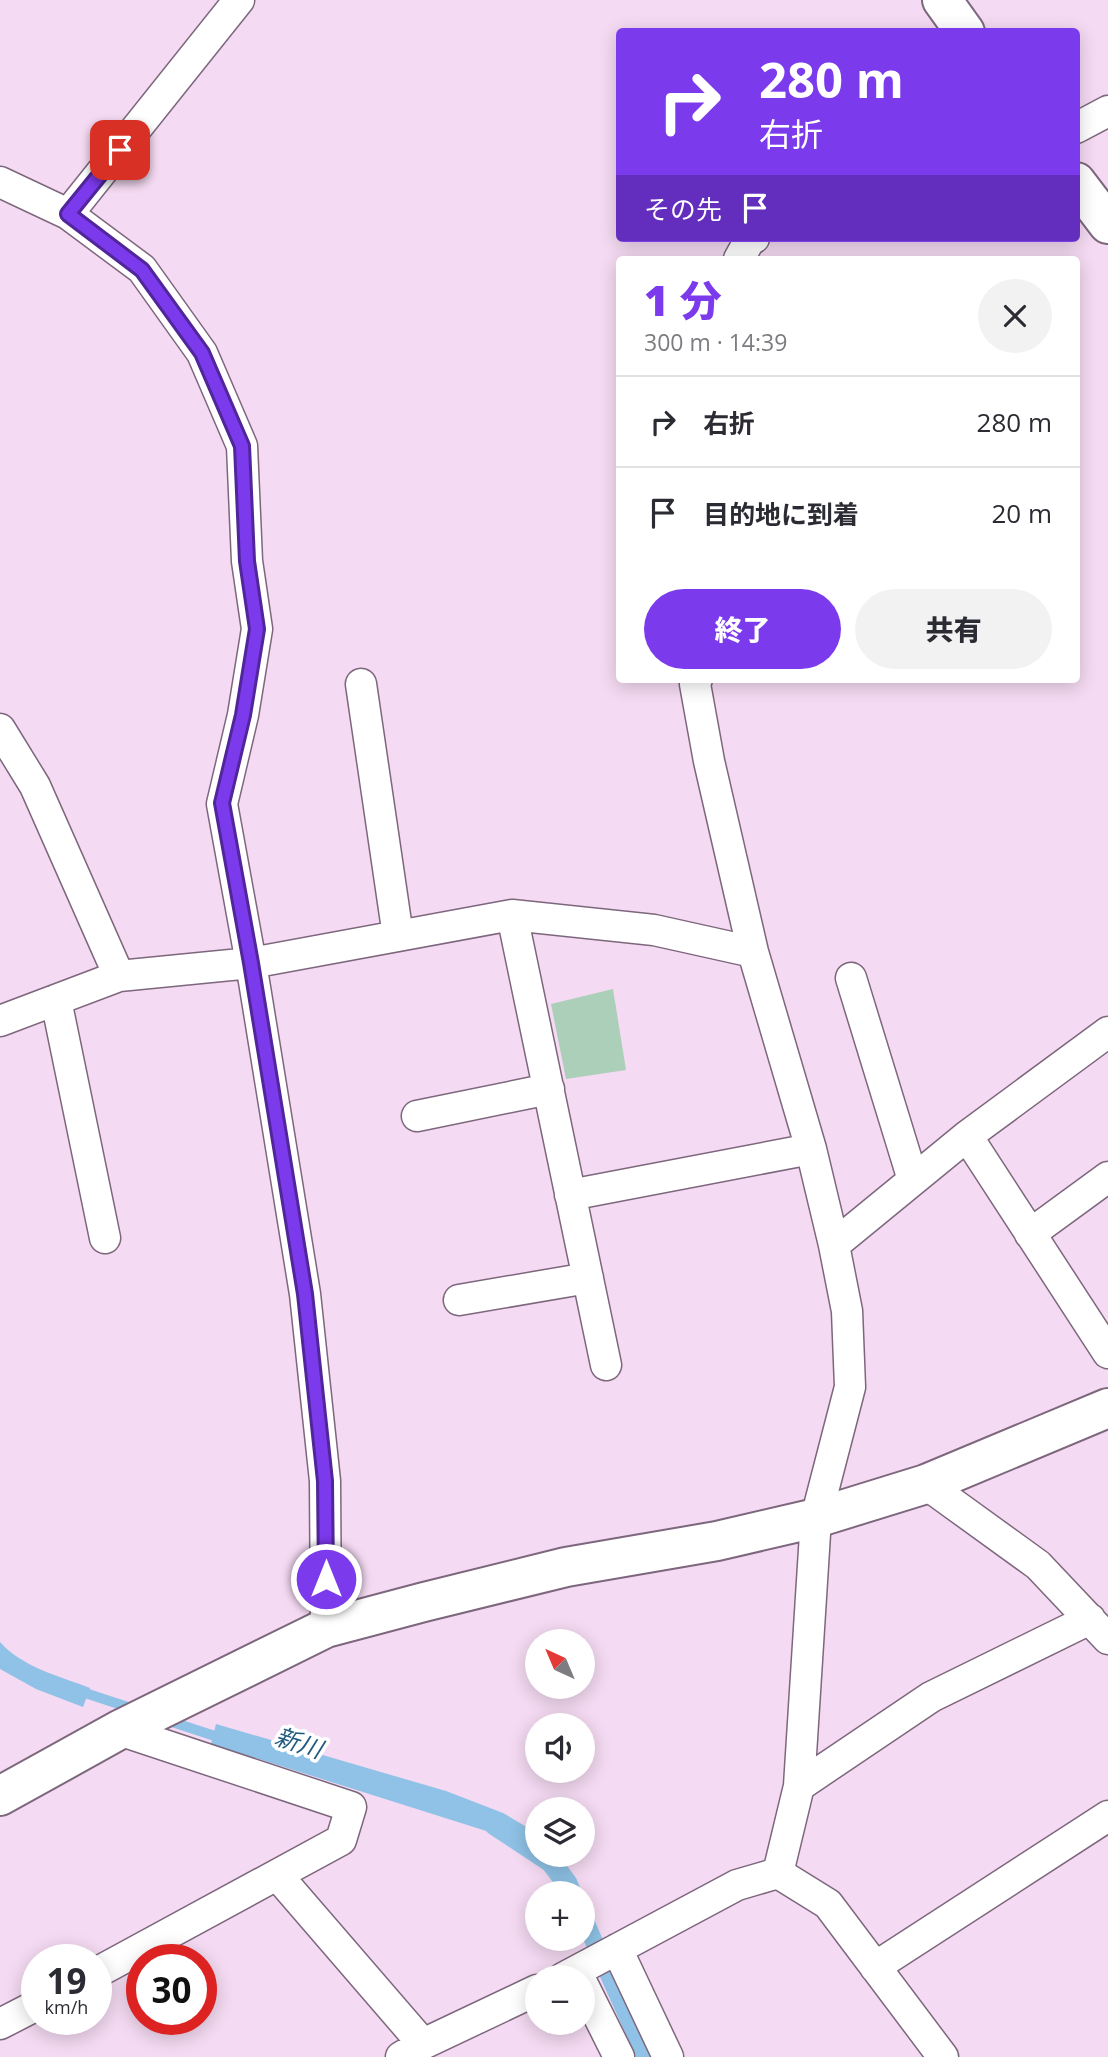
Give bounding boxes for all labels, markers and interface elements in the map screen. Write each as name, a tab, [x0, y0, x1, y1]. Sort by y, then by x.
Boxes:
text: 280 m	[759, 46, 904, 112]
icon: right	[644, 56, 735, 147]
text: 右折	[759, 112, 823, 155]
pin	[90, 120, 150, 180]
icon: arrive	[101, 131, 139, 169]
icon: arrive	[736, 189, 774, 227]
text: その先	[644, 191, 722, 227]
text: 1 分	[644, 271, 722, 328]
button: close	[978, 279, 1052, 353]
text: 300 m · 14:39	[644, 326, 787, 358]
icon: right	[644, 403, 682, 441]
text: 280 m	[977, 404, 1052, 440]
text: 右折	[703, 405, 755, 441]
icon: arrive	[644, 494, 682, 532]
text: 20 m	[991, 495, 1052, 531]
text: 目的地に到着	[703, 496, 859, 532]
button: 終了	[644, 589, 841, 669]
button: 共有	[855, 589, 1052, 669]
position arrow	[289, 1542, 363, 1616]
north arrow	[525, 1629, 595, 1699]
map controls	[525, 1629, 595, 2035]
button: sound	[525, 1713, 595, 1783]
water label: 新川	[271, 1719, 330, 1766]
button: layers	[525, 1797, 595, 1867]
button: +	[525, 1881, 595, 1951]
speed limit sign: 30	[126, 1944, 217, 2035]
text: 19	[46, 1957, 87, 2004]
button: −	[525, 1965, 595, 2035]
text: km/h	[45, 1995, 88, 2019]

